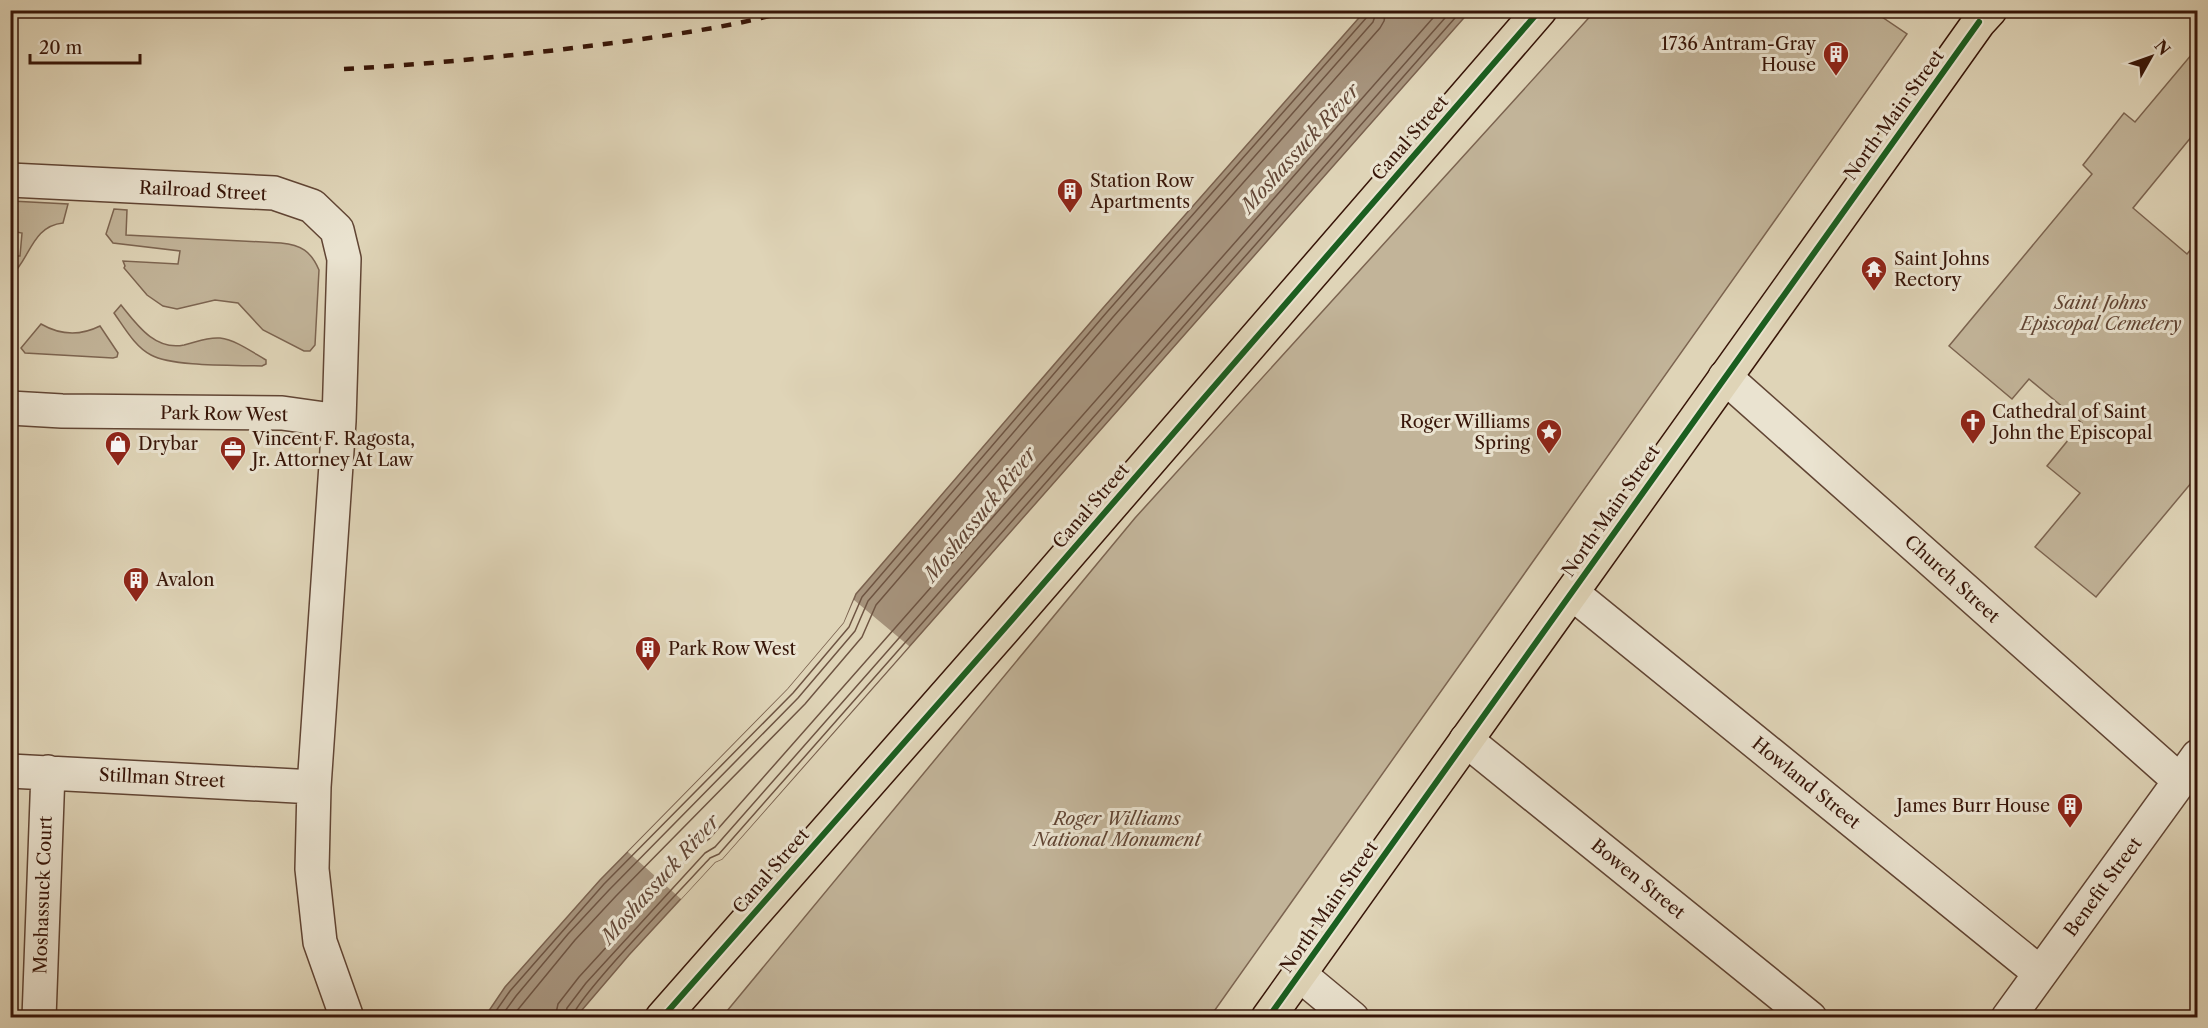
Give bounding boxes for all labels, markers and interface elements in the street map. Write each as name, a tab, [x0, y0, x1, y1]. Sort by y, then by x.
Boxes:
scale bar	[30, 27, 140, 65]
north arrow	[2121, 27, 2181, 87]
place label: 1736 Antram-Gray House	[1661, 33, 1817, 76]
text: N	[2150, 36, 2175, 59]
text: 20 m	[39, 37, 83, 59]
building icon: 1736 Antram-Gray House	[1821, 39, 1851, 77]
street label: North Main Street	[1839, 45, 1949, 184]
water label: Moshassuck River	[1234, 77, 1366, 219]
street label: Canal Street	[1367, 91, 1453, 185]
place label: Station Row Apartments	[1089, 170, 1195, 213]
building icon: Station Row Apartments	[1055, 176, 1085, 214]
street label: Railroad Street	[138, 177, 268, 205]
place label: Saint Johns Rectory	[1894, 248, 1990, 291]
temple icon: Saint Johns Rectory	[1859, 254, 1889, 292]
park label: Saint Johns Episcopal Cemetery	[2019, 292, 2181, 335]
place label: Cathedral of Saint John the Episcopal	[1989, 401, 2152, 444]
street label: Park Row West	[160, 402, 289, 426]
church icon: Cathedral of Saint John the Episcopal	[1958, 407, 1988, 445]
place label: Roger Williams Spring	[1400, 411, 1530, 454]
place icon: Roger Williams Spring	[1534, 417, 1564, 455]
place label: Vincent F. Ragosta, Jr. Attorney At Law	[249, 428, 415, 471]
shop icon: Drybar	[103, 429, 133, 467]
place label: Drybar	[138, 433, 199, 455]
office icon: Vincent F. Ragosta, Jr. Attorney At Law	[218, 434, 248, 472]
street label: North Main Street	[1557, 440, 1665, 581]
water label: Moshassuck River	[917, 441, 1043, 588]
street label: Canal Street	[1048, 459, 1134, 553]
street label: Church Street	[1900, 531, 2004, 628]
building icon: Avalon	[121, 565, 151, 603]
place label: Avalon	[155, 569, 215, 591]
building icon: Park Row West	[633, 634, 663, 672]
place label: Park Row West	[668, 638, 797, 660]
street label: Howland Street	[1747, 733, 1865, 834]
street label: Stillman Street	[98, 764, 226, 792]
building icon: James Burr House	[2055, 791, 2085, 829]
place label: James Burr House	[1894, 795, 2050, 817]
water label: Moshassuck River	[594, 808, 726, 950]
park label: Roger Williams National Monument	[1031, 808, 1202, 851]
street label: Moshassuck Court	[29, 815, 57, 975]
street label: Canal Street	[728, 824, 814, 918]
street label: Benefit Street	[2060, 832, 2147, 941]
street label: Bowen Street	[1587, 834, 1690, 924]
street label: North Main Street	[1275, 836, 1383, 977]

